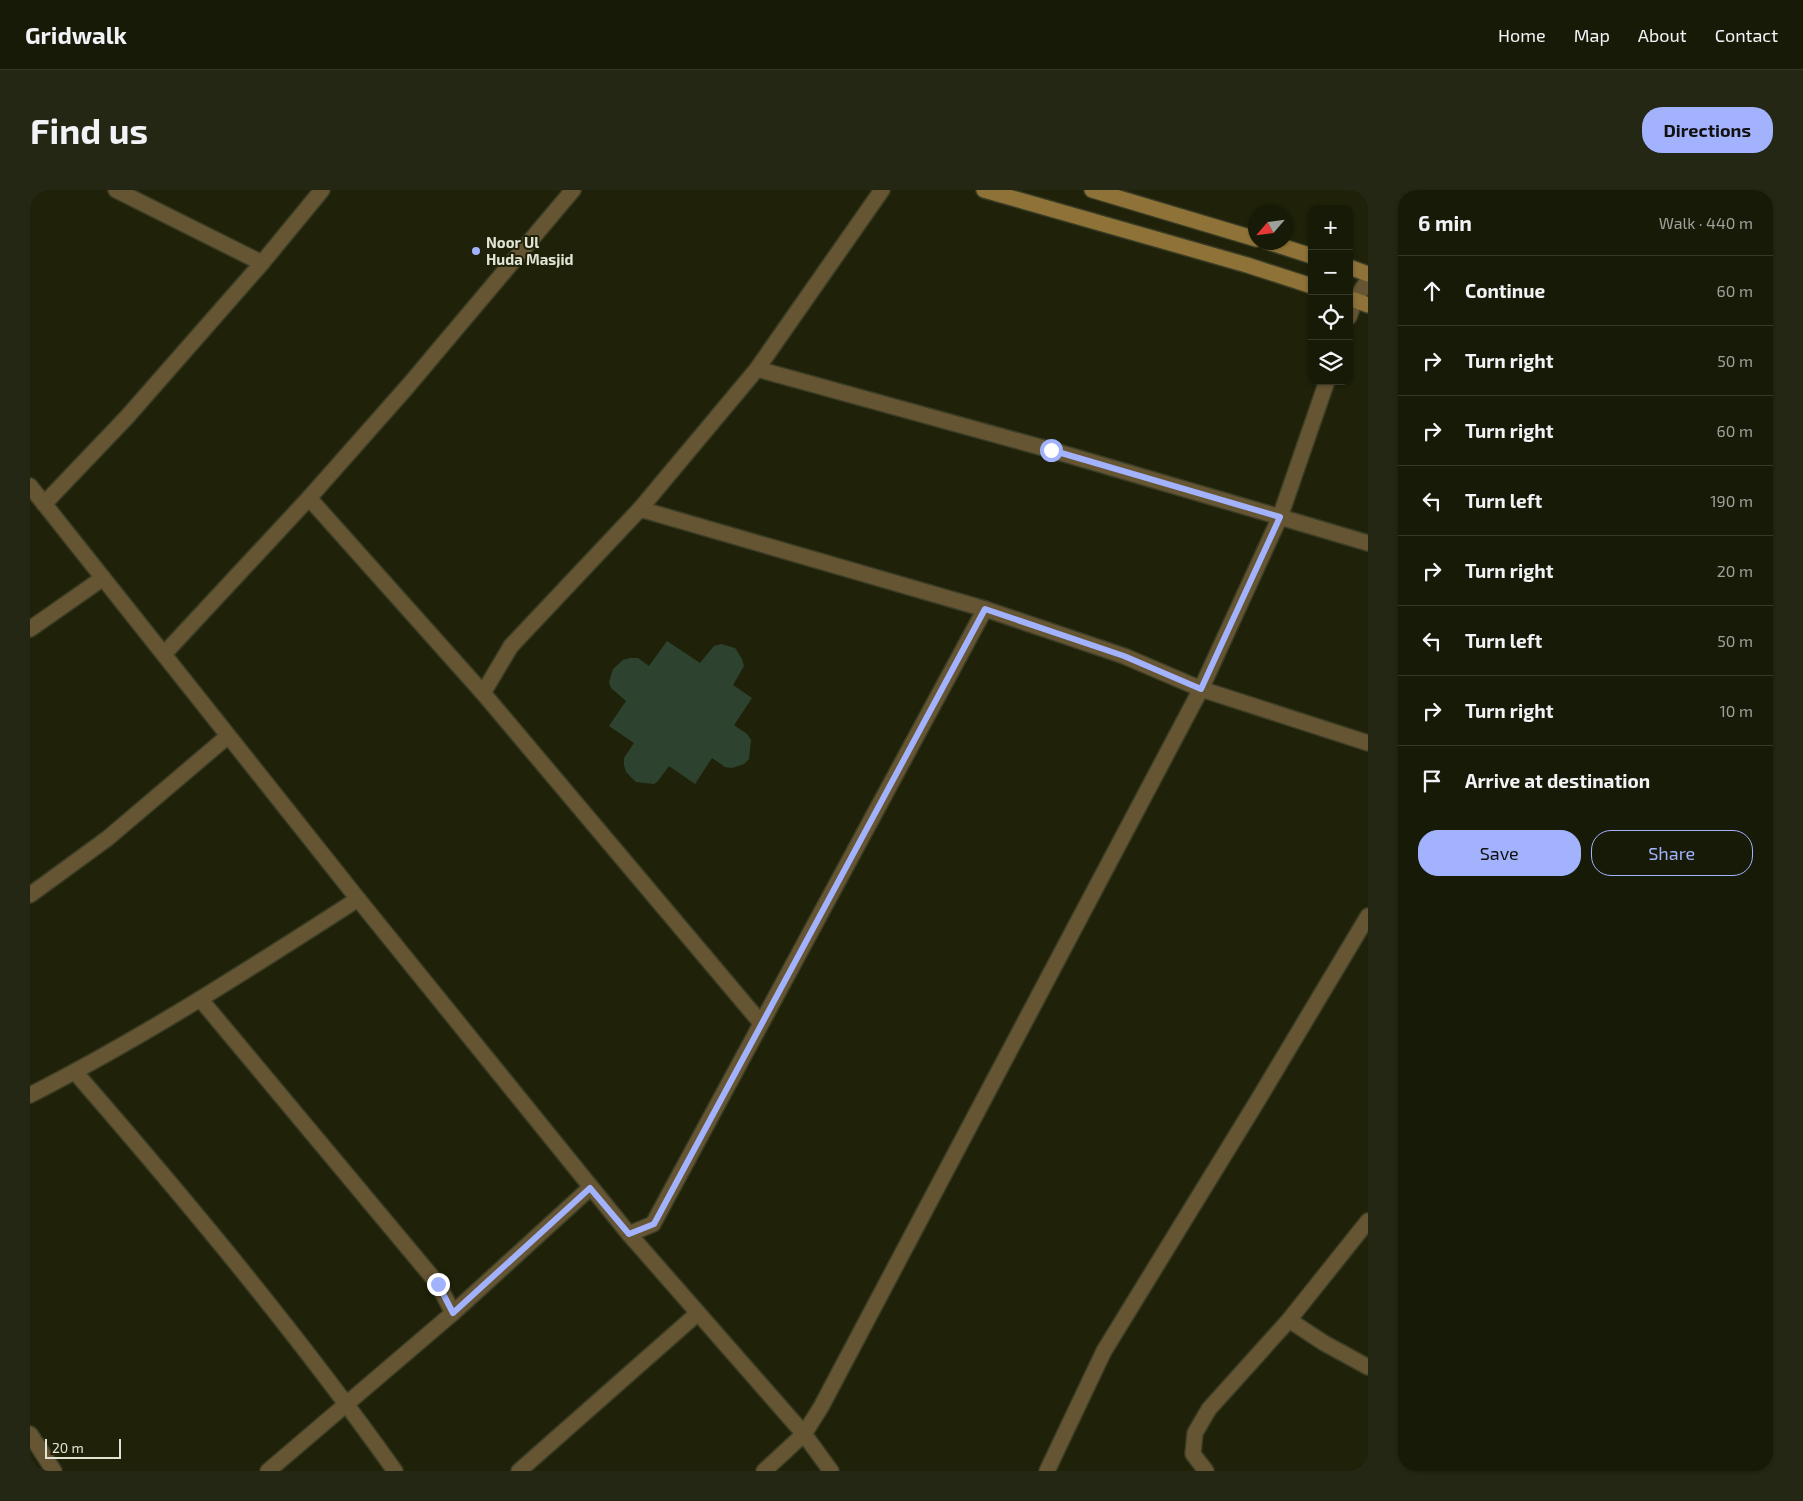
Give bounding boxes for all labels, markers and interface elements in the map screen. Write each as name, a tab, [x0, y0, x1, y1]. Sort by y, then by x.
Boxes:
text: Gridwalk	[25, 20, 127, 49]
text: Home	[1498, 24, 1546, 46]
text: Map	[1574, 24, 1610, 46]
text: About	[1638, 24, 1687, 46]
text: Contact	[1715, 24, 1778, 46]
button: Directions	[1642, 107, 1773, 153]
text: Find us	[30, 109, 148, 151]
north arrow	[1248, 205, 1293, 250]
map controls	[1308, 205, 1353, 385]
button: +	[1308, 205, 1353, 250]
text: 6 min	[1418, 210, 1472, 235]
text: Walk · 440 m	[1659, 213, 1753, 232]
place label: Noor Ul Huda Masjid	[486, 233, 574, 268]
marker: Noor Ul Huda Masjid	[470, 245, 482, 257]
button: −	[1308, 250, 1353, 295]
icon: ahead	[1418, 277, 1446, 305]
text: Continue	[1465, 279, 1545, 302]
text: 60 m	[1717, 281, 1753, 300]
button: locate	[1308, 295, 1353, 340]
button: layers	[1308, 340, 1353, 385]
icon: right	[1418, 347, 1446, 375]
text: Turn right	[1465, 349, 1553, 372]
text: 50 m	[1717, 351, 1753, 370]
icon: right	[1418, 417, 1446, 445]
text: Turn right	[1465, 419, 1553, 442]
text: 60 m	[1717, 421, 1753, 440]
route start	[1040, 439, 1063, 462]
icon: left	[1418, 487, 1446, 515]
text: Turn left	[1465, 489, 1542, 512]
text: 190 m	[1710, 491, 1753, 510]
icon: right	[1418, 557, 1446, 585]
text: Turn right	[1465, 559, 1553, 582]
text: 20 m	[1717, 561, 1753, 580]
icon: left	[1418, 627, 1446, 655]
text: Turn left	[1465, 629, 1542, 652]
text: 50 m	[1717, 631, 1753, 650]
icon: right	[1418, 697, 1446, 725]
text: Turn right	[1465, 699, 1553, 722]
text: 10 m	[1719, 701, 1753, 720]
icon: arrive	[1418, 767, 1446, 795]
text: Arrive at destination	[1465, 769, 1650, 792]
button: Save	[1418, 830, 1581, 876]
button: Share	[1591, 830, 1753, 876]
route end	[427, 1273, 450, 1296]
scale bar	[45, 1436, 121, 1459]
text: 20 m	[52, 1439, 84, 1456]

